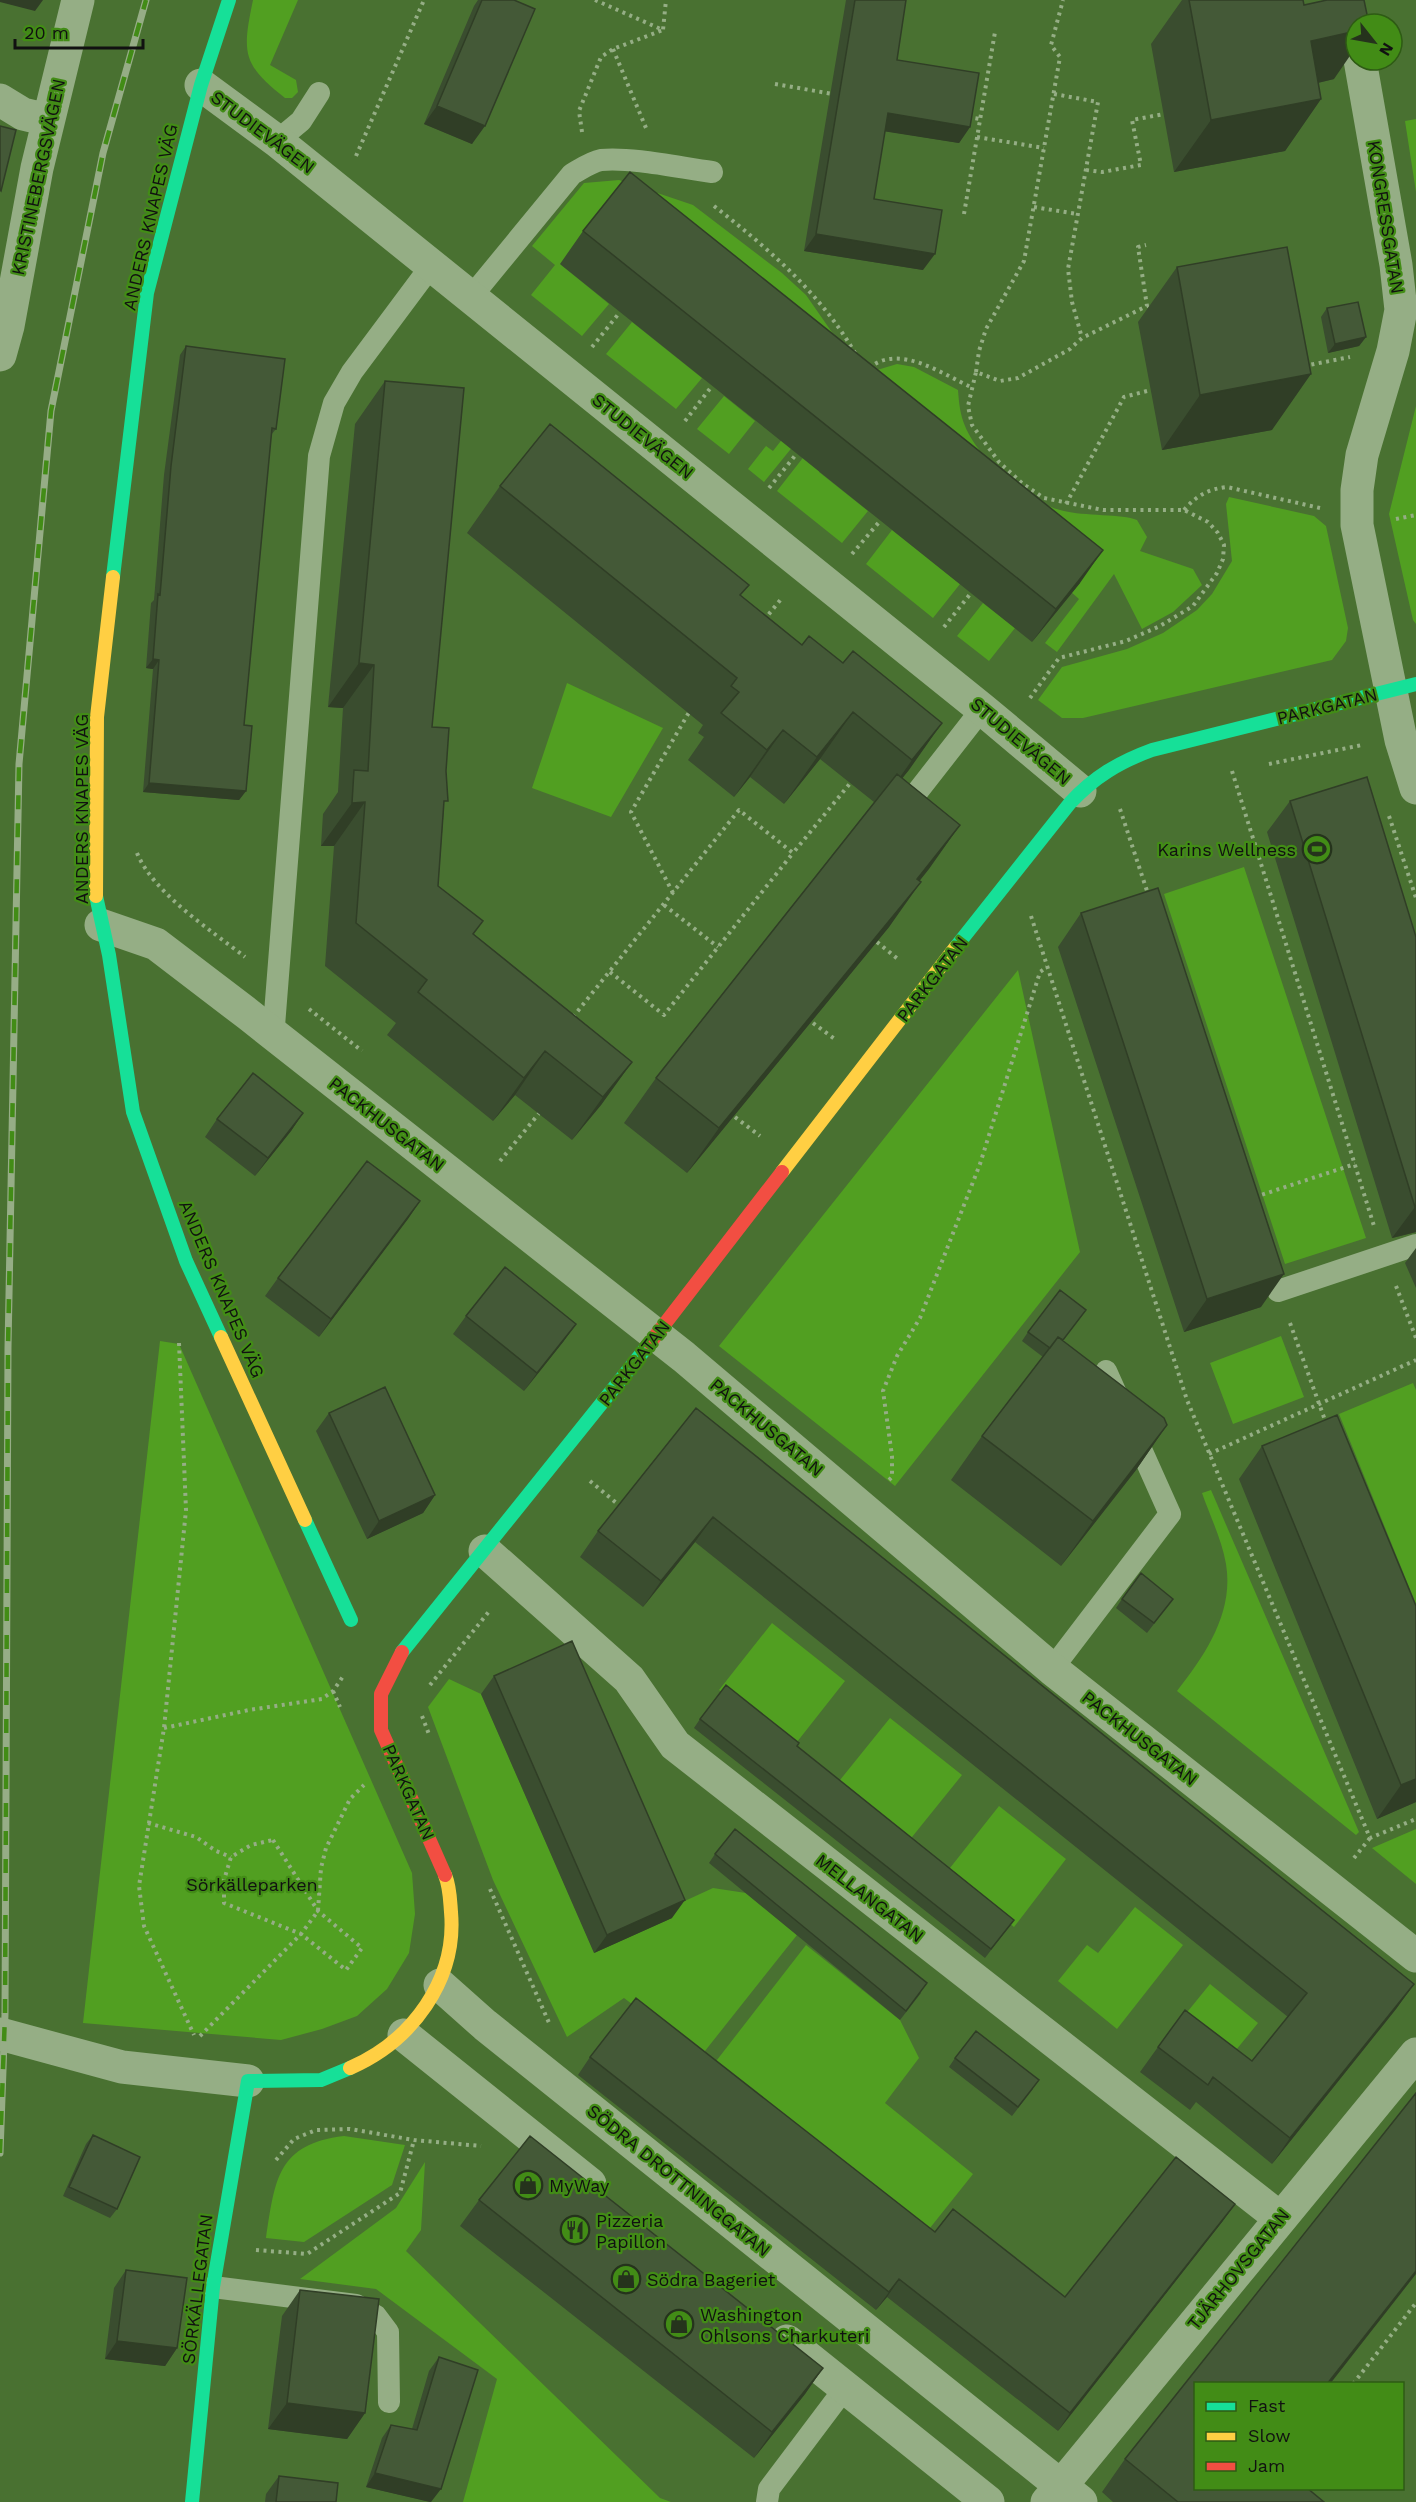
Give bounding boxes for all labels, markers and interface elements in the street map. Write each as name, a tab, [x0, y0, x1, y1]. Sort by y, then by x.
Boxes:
scale bar	[15, 12, 142, 50]
north arrow	[1344, 12, 1404, 72]
text: 20 m	[24, 22, 69, 43]
text: N	[1375, 39, 1398, 59]
street label: KRISTINEBERGSVÄGEN	[7, 77, 69, 277]
street label: STUDIEVÄGEN	[207, 86, 319, 178]
street label: ANDERS KNAPES VÄG	[118, 122, 182, 312]
street label: KONGRESSGATAN	[1363, 139, 1409, 295]
street label: STUDIEVÄGEN	[588, 389, 698, 483]
street label: PARKGATAN	[1275, 683, 1379, 729]
street label: STUDIEVÄGEN	[967, 693, 1075, 789]
street label: ANDERS KNAPES VÄG	[71, 714, 92, 904]
sports icon: Karins Wellness	[1301, 833, 1333, 865]
place label: Karins Wellness	[1157, 839, 1296, 860]
street label: PARKGATAN	[892, 932, 972, 1026]
street label: PACKHUSGATAN	[325, 1072, 449, 1176]
street label: ANDERS KNAPES VÄG	[175, 1197, 269, 1381]
street label: PARKGATAN	[594, 1316, 674, 1410]
street label: PACKHUSGATAN	[706, 1374, 828, 1480]
street label: PACKHUSGATAN	[1078, 1686, 1202, 1790]
street label: PARKGATAN	[378, 1741, 440, 1843]
street label: MELLANGATAN	[812, 1849, 928, 1947]
park label: Sörkälleparken	[186, 1874, 318, 1895]
street label: SÖDRA DROTTNINGGATAN	[583, 2100, 775, 2260]
shop icon: MyWay	[512, 2169, 544, 2201]
place label: MyWay	[549, 2175, 610, 2196]
street label: TJÄRHOVSGATAN	[1183, 2204, 1293, 2334]
place label: Pizzeria Papillon	[596, 2210, 666, 2252]
street label: SÖRKÄLLEGATAN	[177, 2213, 217, 2365]
restaurant icon: Pizzeria Papillon	[559, 2214, 591, 2246]
shop icon: Södra Bageriet	[610, 2263, 642, 2295]
place label: Södra Bageriet	[647, 2269, 776, 2290]
place label: Washington Ohlsons Charkuteri	[700, 2304, 869, 2346]
shop icon: Washington Ohlsons Charkuteri	[663, 2308, 695, 2340]
legend	[1194, 2382, 1404, 2490]
text: Fast	[1248, 2395, 1286, 2416]
text: Slow	[1248, 2425, 1291, 2446]
text: Jam	[1248, 2455, 1285, 2476]

